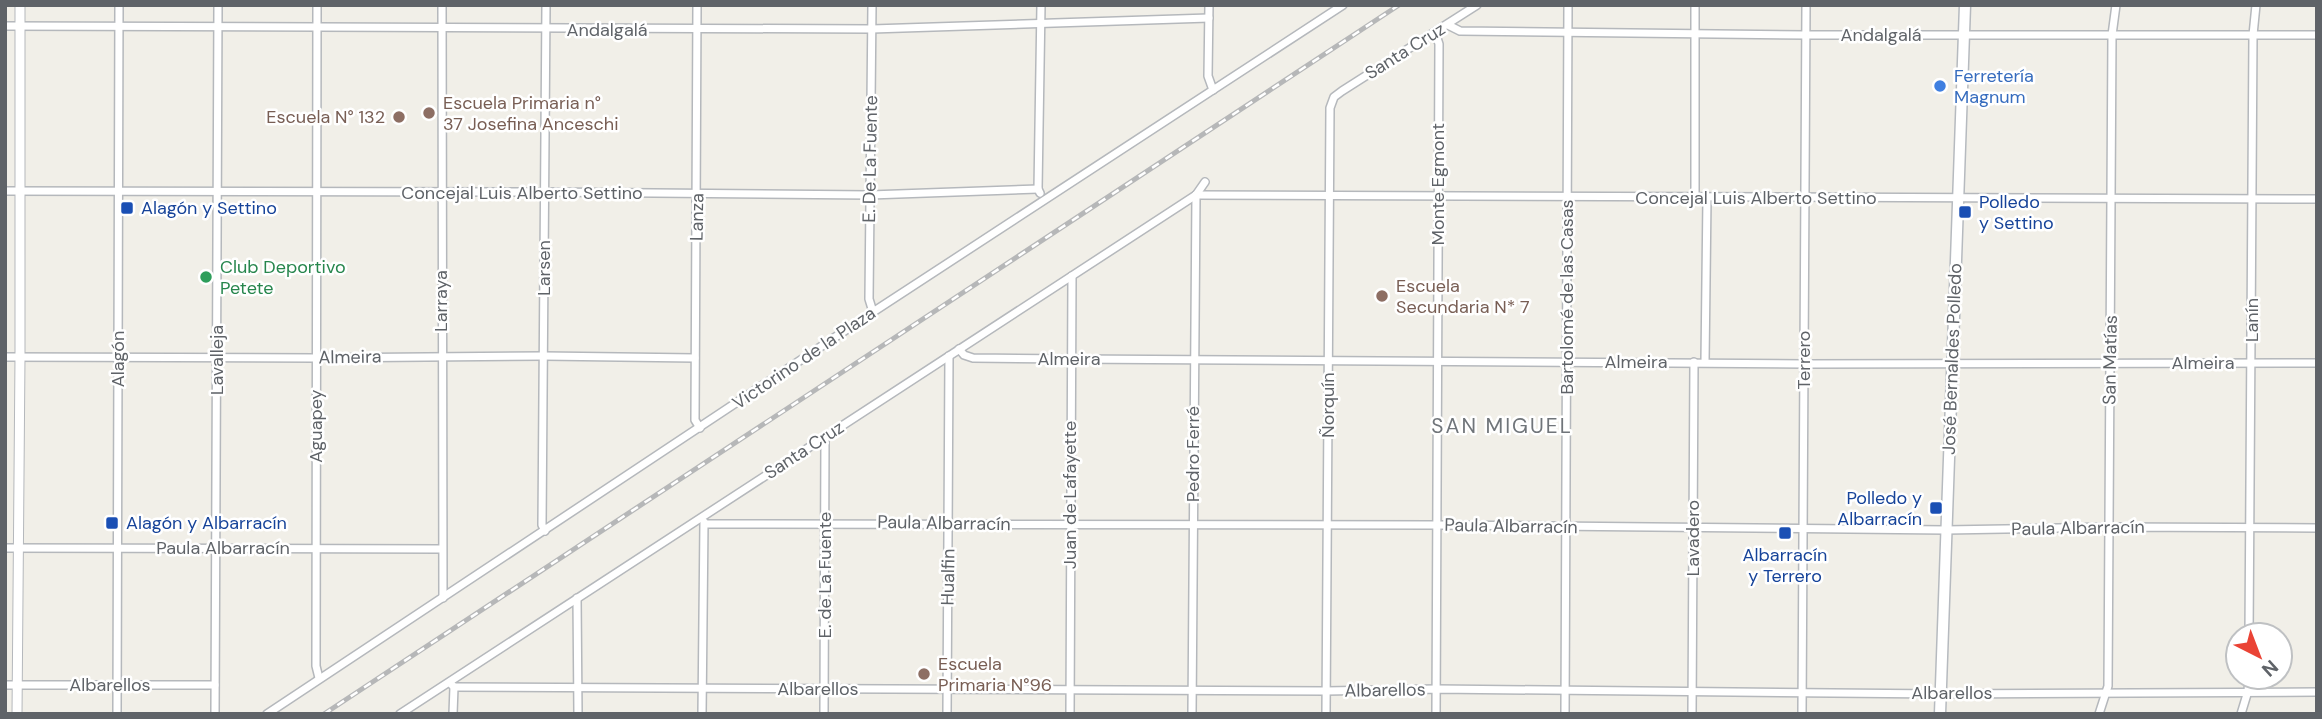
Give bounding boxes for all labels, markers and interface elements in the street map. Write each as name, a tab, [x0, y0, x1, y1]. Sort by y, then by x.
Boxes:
street label: Santa Cruz	[1360, 17, 1450, 85]
street label: Andalgalá	[566, 18, 648, 42]
street label: Andalgalá	[1840, 23, 1922, 47]
place label: Ferretería Magnum	[1954, 64, 2034, 109]
marker: Ferretería Magnum	[1932, 78, 1948, 94]
place label: Escuela Primaria n° 37 Josefina Anceschi	[443, 91, 619, 136]
street label: E. De La Fuente	[857, 95, 883, 223]
place label: Escuela N° 132	[266, 105, 385, 129]
marker: Escuela Primaria n° 37 Josefina Anceschi	[421, 105, 437, 121]
marker: Escuela N° 132	[391, 109, 407, 125]
street label: Monte Egmont	[1426, 123, 1450, 245]
street label: Concejal Luis Alberto Settino	[401, 181, 643, 205]
street label: Concejal Luis Alberto Settino	[1635, 186, 1877, 210]
place label: Polledo y Settino	[1979, 190, 2054, 235]
street label: Lanza	[685, 193, 709, 241]
place label: Alagón y Settino	[141, 196, 277, 220]
street label: Bartolomé de las Casas	[1555, 199, 1579, 395]
marker: Alagón y Settino	[119, 200, 135, 216]
marker: Polledo y Settino	[1957, 204, 1973, 220]
street label: Larsen	[532, 240, 556, 296]
place label: Club Deportivo Petete	[220, 255, 346, 300]
street label: José Bernaldes Polledo	[1937, 263, 1967, 455]
marker: Club Deportivo Petete	[198, 269, 214, 285]
street label: Larraya	[429, 270, 453, 332]
place label: Escuela Secundaria N* 7	[1396, 274, 1530, 319]
marker: Escuela Secundaria N* 7	[1374, 288, 1390, 304]
street label: Lanín	[2240, 298, 2264, 342]
street label: Victorino de la Plaza	[728, 301, 880, 415]
street label: San Matías	[2097, 315, 2123, 405]
street label: Lavalleja	[205, 325, 229, 395]
street label: Alagón	[106, 331, 130, 387]
street label: Terrero	[1792, 331, 1816, 389]
street label: Almeira	[318, 344, 382, 370]
street label: Almeira	[1038, 347, 1101, 371]
street label: Almeira	[1605, 350, 1668, 374]
street label: Almeira	[2172, 351, 2235, 375]
street label: Ñorquín	[1316, 372, 1340, 438]
street label: Aguapey	[304, 389, 328, 463]
street label: Pedro Ferré	[1181, 406, 1205, 502]
district label: SAN MIGUEL	[1431, 412, 1573, 440]
street label: Santa Cruz	[760, 415, 848, 485]
street label: Juan de Lafayette	[1058, 421, 1082, 569]
place label: Polledo y Albarracín	[1837, 486, 1922, 531]
street label: Lavadero	[1681, 500, 1705, 576]
marker: Polledo y Albarracín	[1928, 500, 1944, 516]
street label: Paula Albarracín	[877, 510, 1011, 536]
place label: Alagón y Albarracín	[126, 511, 287, 535]
street label: E. de La Fuente	[813, 512, 837, 638]
street label: Paula Albarracín	[1444, 513, 1578, 539]
marker: Alagón y Albarracín	[104, 515, 120, 531]
street label: Paula Albarracín	[2011, 515, 2145, 541]
marker: Albarracín y Terrero	[1777, 525, 1793, 541]
street label: Paula Albarracín	[156, 536, 290, 560]
place label: Albarracín y Terrero	[1743, 543, 1827, 588]
street label: Hualfin	[936, 548, 960, 606]
north arrow	[2224, 621, 2294, 691]
place label: Escuela Primaria N°96	[938, 652, 1052, 697]
text: N	[2257, 654, 2284, 682]
marker: Escuela Primaria N°96	[916, 666, 932, 682]
street label: Albarellos	[69, 673, 151, 697]
street label: Albarellos	[777, 677, 859, 701]
street label: Albarellos	[1344, 677, 1426, 703]
street label: Albarellos	[1911, 681, 1993, 705]

